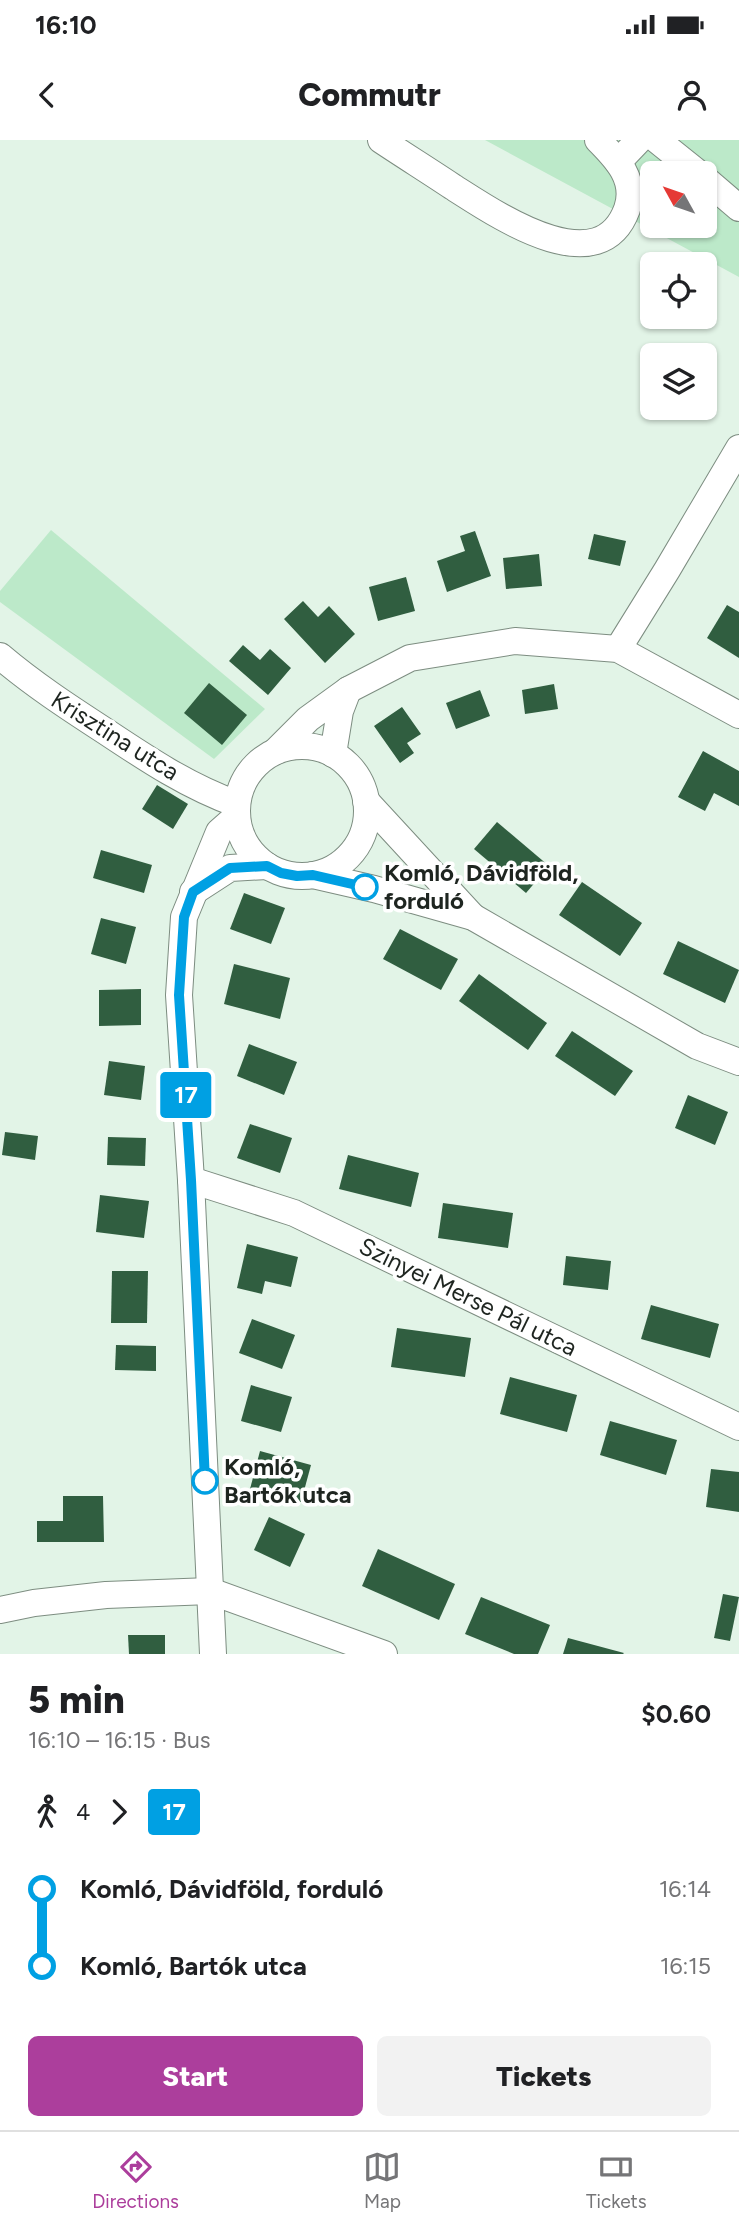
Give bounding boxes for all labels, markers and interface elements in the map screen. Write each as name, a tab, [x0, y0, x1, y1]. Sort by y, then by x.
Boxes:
text: 16:10	[35, 9, 97, 41]
icon: back	[28, 76, 66, 114]
text: Commutr	[298, 76, 441, 114]
icon: person	[673, 76, 711, 114]
north arrow	[640, 161, 718, 238]
map controls	[640, 161, 717, 420]
button: locate	[640, 252, 717, 329]
button: layers	[640, 343, 717, 420]
street label: Krisztina utca	[46, 685, 184, 786]
place label: Komló, Dávidföld, forduló	[384, 858, 578, 915]
marker: Komló, Dávidföld, forduló	[352, 874, 378, 900]
line badge: 17	[154, 1072, 218, 1118]
text: 17	[174, 1080, 198, 1109]
street label: Szinyei Merse Pál utca	[355, 1231, 582, 1362]
place label: Komló, Bartók utca	[224, 1452, 352, 1509]
marker: Komló, Bartók utca	[192, 1468, 218, 1494]
text: 5 min	[28, 1677, 125, 1723]
text: $0.60	[641, 1698, 711, 1730]
text: 16:10 – 16:15 · Bus	[28, 1726, 210, 1754]
icon: walk	[28, 1793, 66, 1831]
icon: forward	[100, 1793, 138, 1831]
text: 17	[162, 1797, 186, 1826]
text: 4	[76, 1798, 90, 1826]
text: Komló, Dávidföld, forduló	[80, 1873, 383, 1905]
text: 16:14	[659, 1875, 711, 1903]
text: Komló, Bartók utca	[80, 1950, 307, 1982]
text: 16:15	[660, 1952, 711, 1980]
button: Start	[28, 2036, 363, 2116]
button: Tickets	[377, 2036, 711, 2116]
tab: Directions	[92, 2148, 179, 2213]
tab: Map	[363, 2148, 401, 2213]
tab: Tickets	[586, 2148, 647, 2213]

